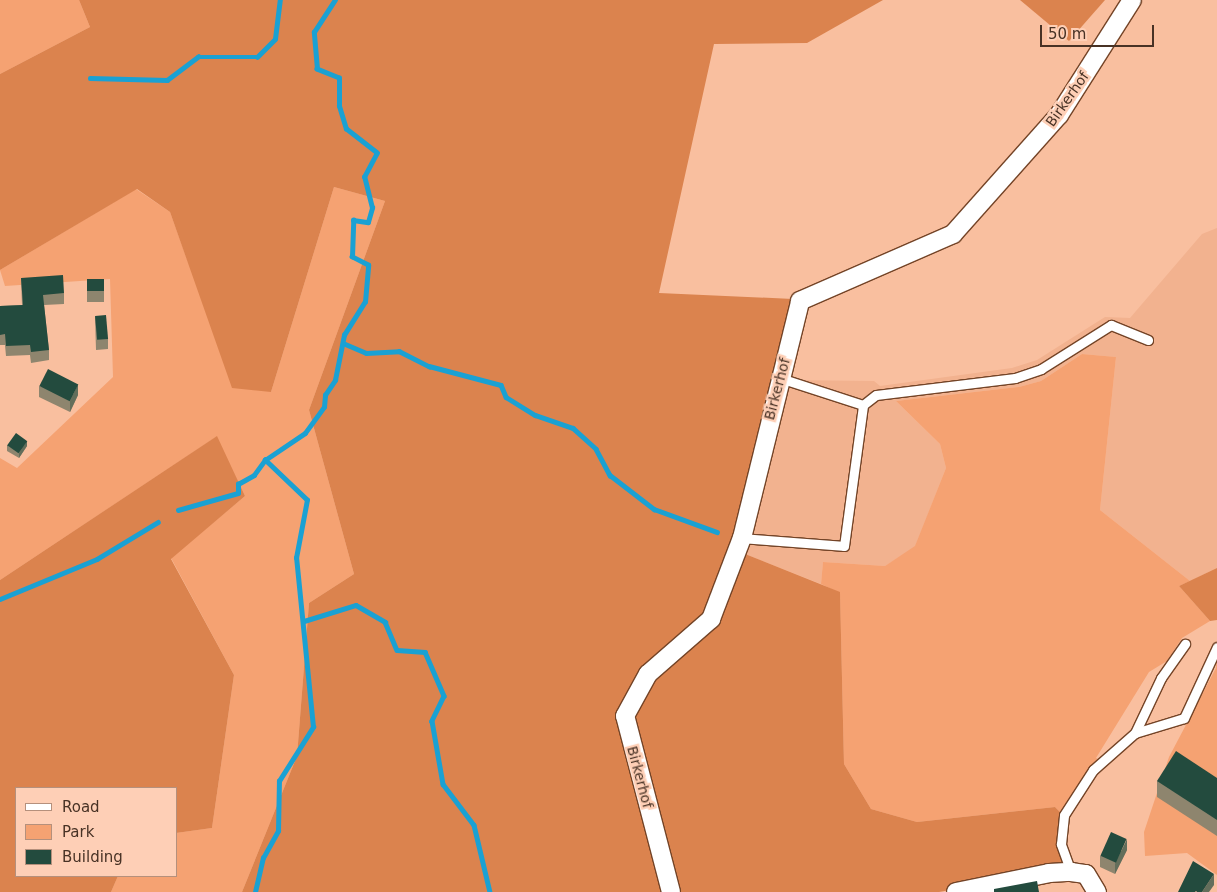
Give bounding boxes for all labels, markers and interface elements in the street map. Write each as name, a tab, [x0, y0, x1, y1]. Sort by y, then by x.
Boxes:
scale bar	[1042, 15, 1156, 47]
text: 50 m	[1048, 25, 1086, 43]
street label: Birkerhof	[1042, 68, 1092, 130]
street label: Birkerhof	[761, 356, 793, 422]
street label: Birkerhof	[624, 744, 656, 810]
legend	[15, 787, 178, 877]
text: Road	[62, 798, 100, 816]
text: Park	[62, 823, 94, 841]
text: Building	[62, 848, 123, 866]

